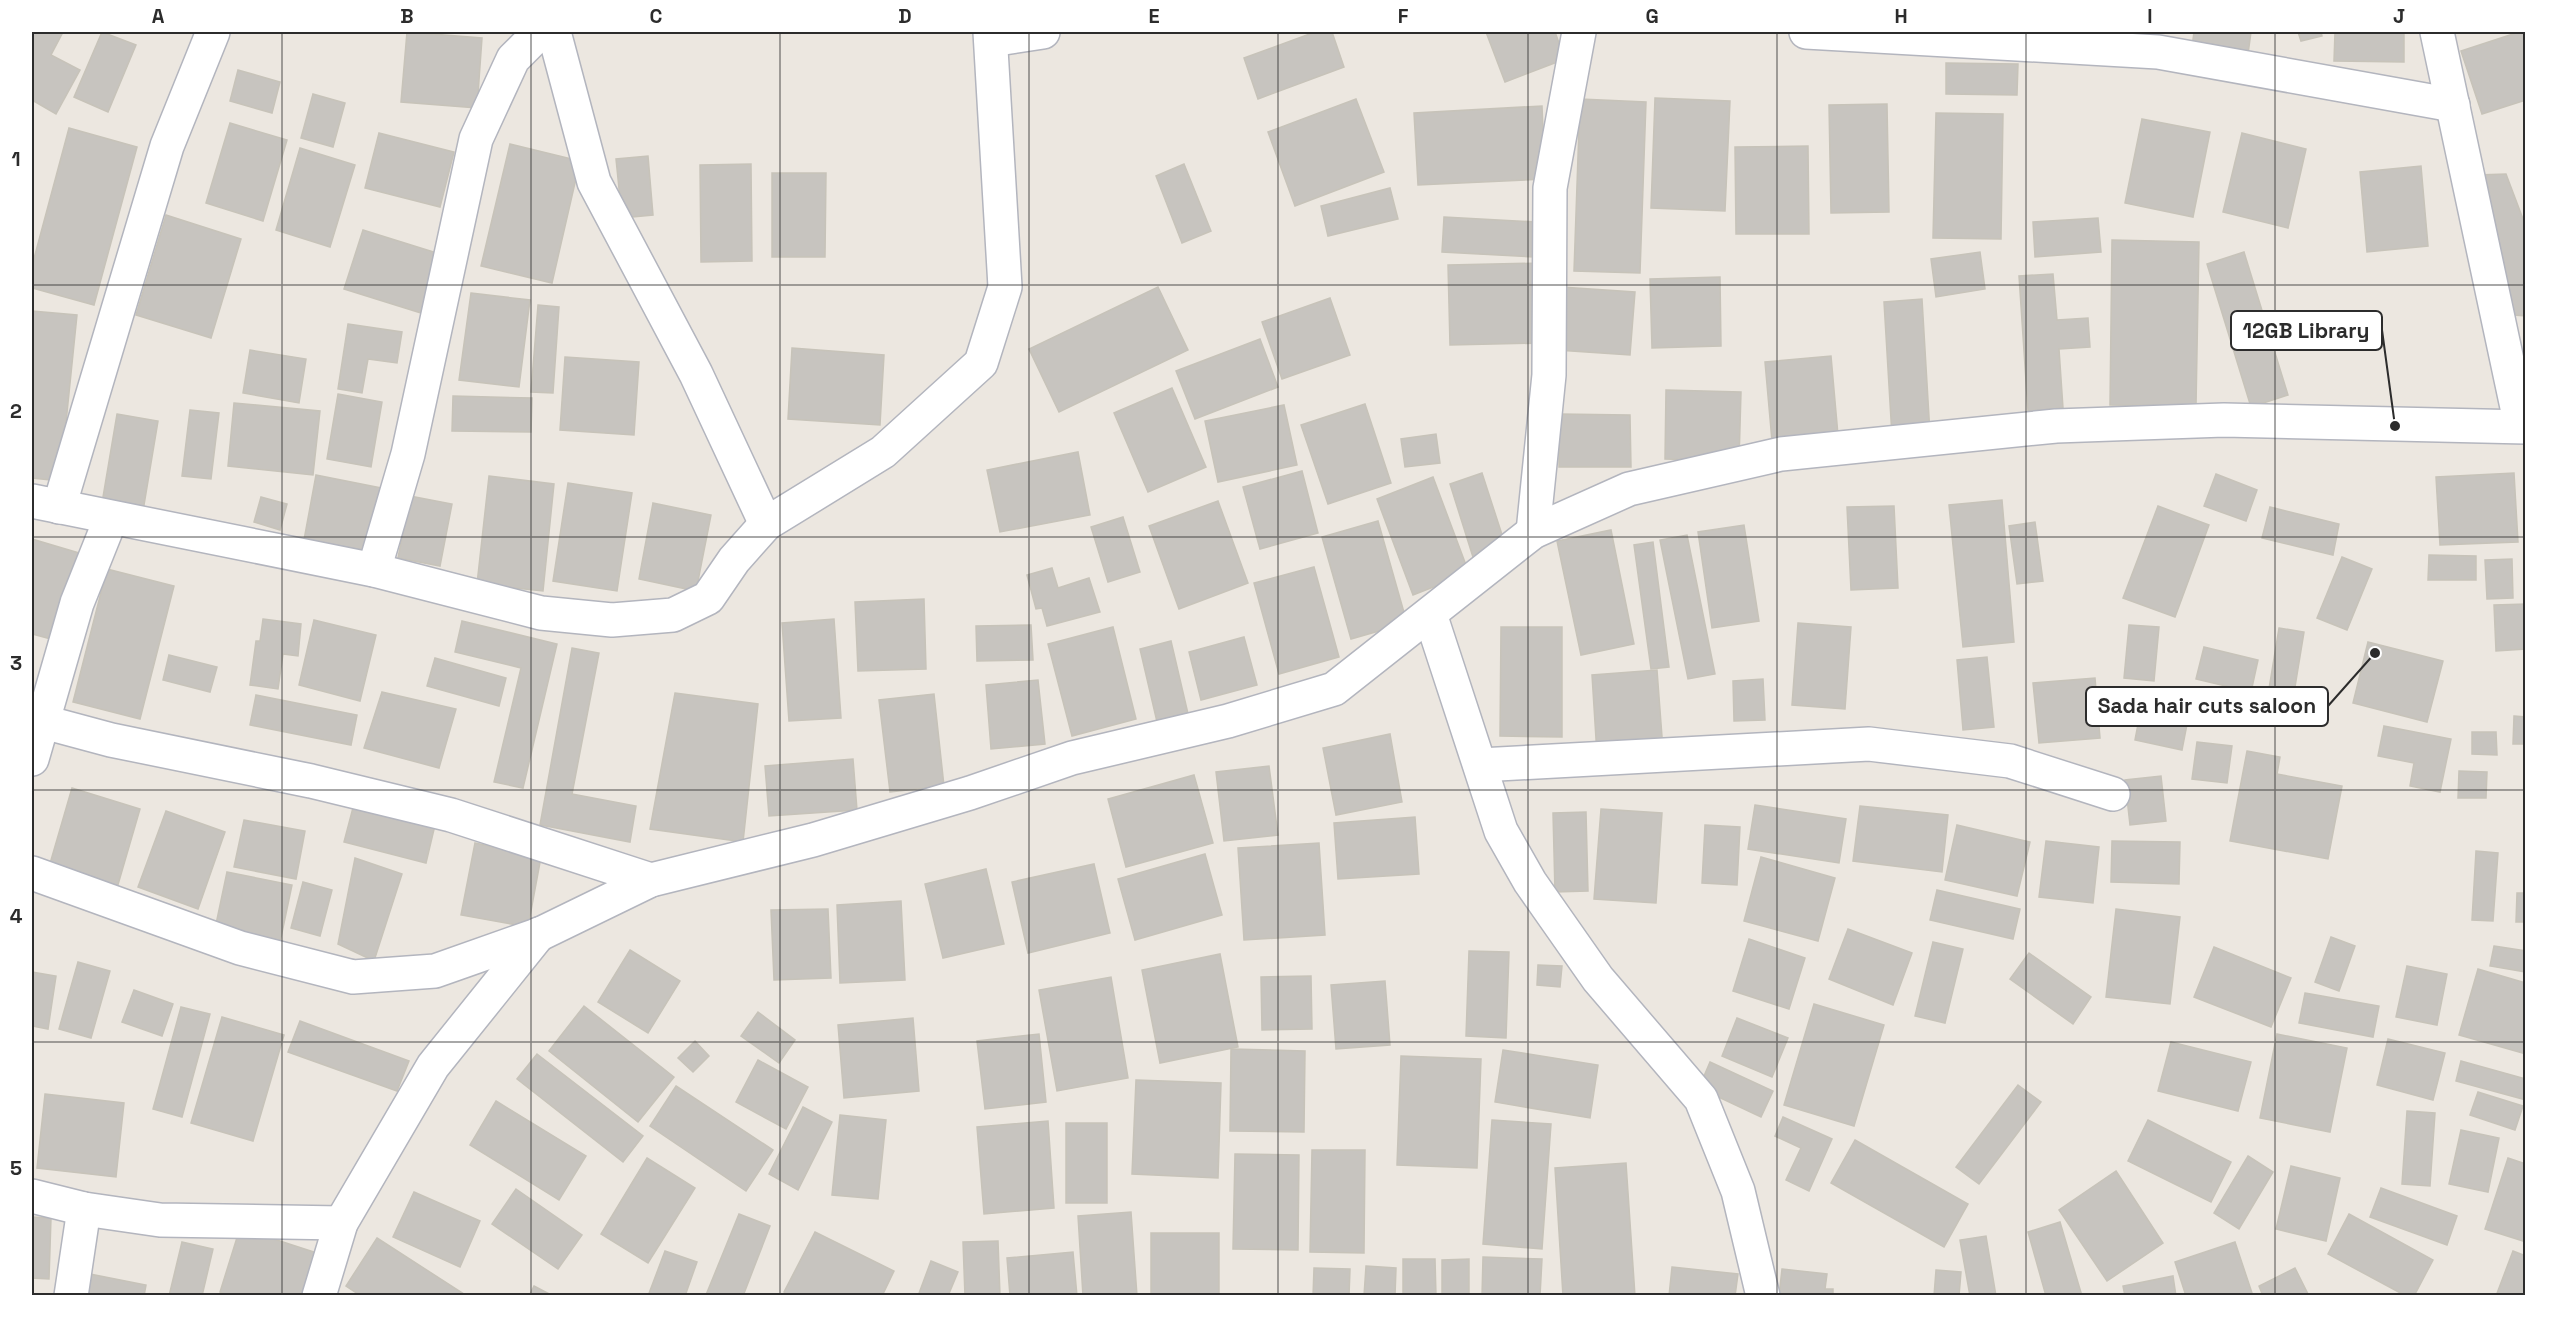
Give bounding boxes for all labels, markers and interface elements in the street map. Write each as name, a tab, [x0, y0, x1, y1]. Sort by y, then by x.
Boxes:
text: A	[152, 3, 165, 29]
text: B	[400, 3, 414, 29]
text: C	[650, 3, 663, 29]
text: D	[898, 3, 912, 29]
text: E	[1148, 3, 1160, 29]
text: F	[1398, 3, 1409, 29]
text: G	[1645, 3, 1659, 29]
text: H	[1894, 3, 1908, 29]
text: I	[2147, 3, 2153, 29]
text: J	[2393, 3, 2405, 29]
text: 1	[11, 146, 21, 172]
callout: 12GB Library	[2231, 311, 2382, 350]
text: 12GB Library	[2243, 317, 2369, 344]
text: 2	[10, 398, 22, 424]
text: 3	[10, 650, 22, 676]
callout: Sada hair cuts saloon	[2086, 687, 2328, 726]
text: Sada hair cuts saloon	[2098, 692, 2316, 719]
text: 4	[10, 903, 23, 929]
text: 5	[10, 1155, 22, 1181]

